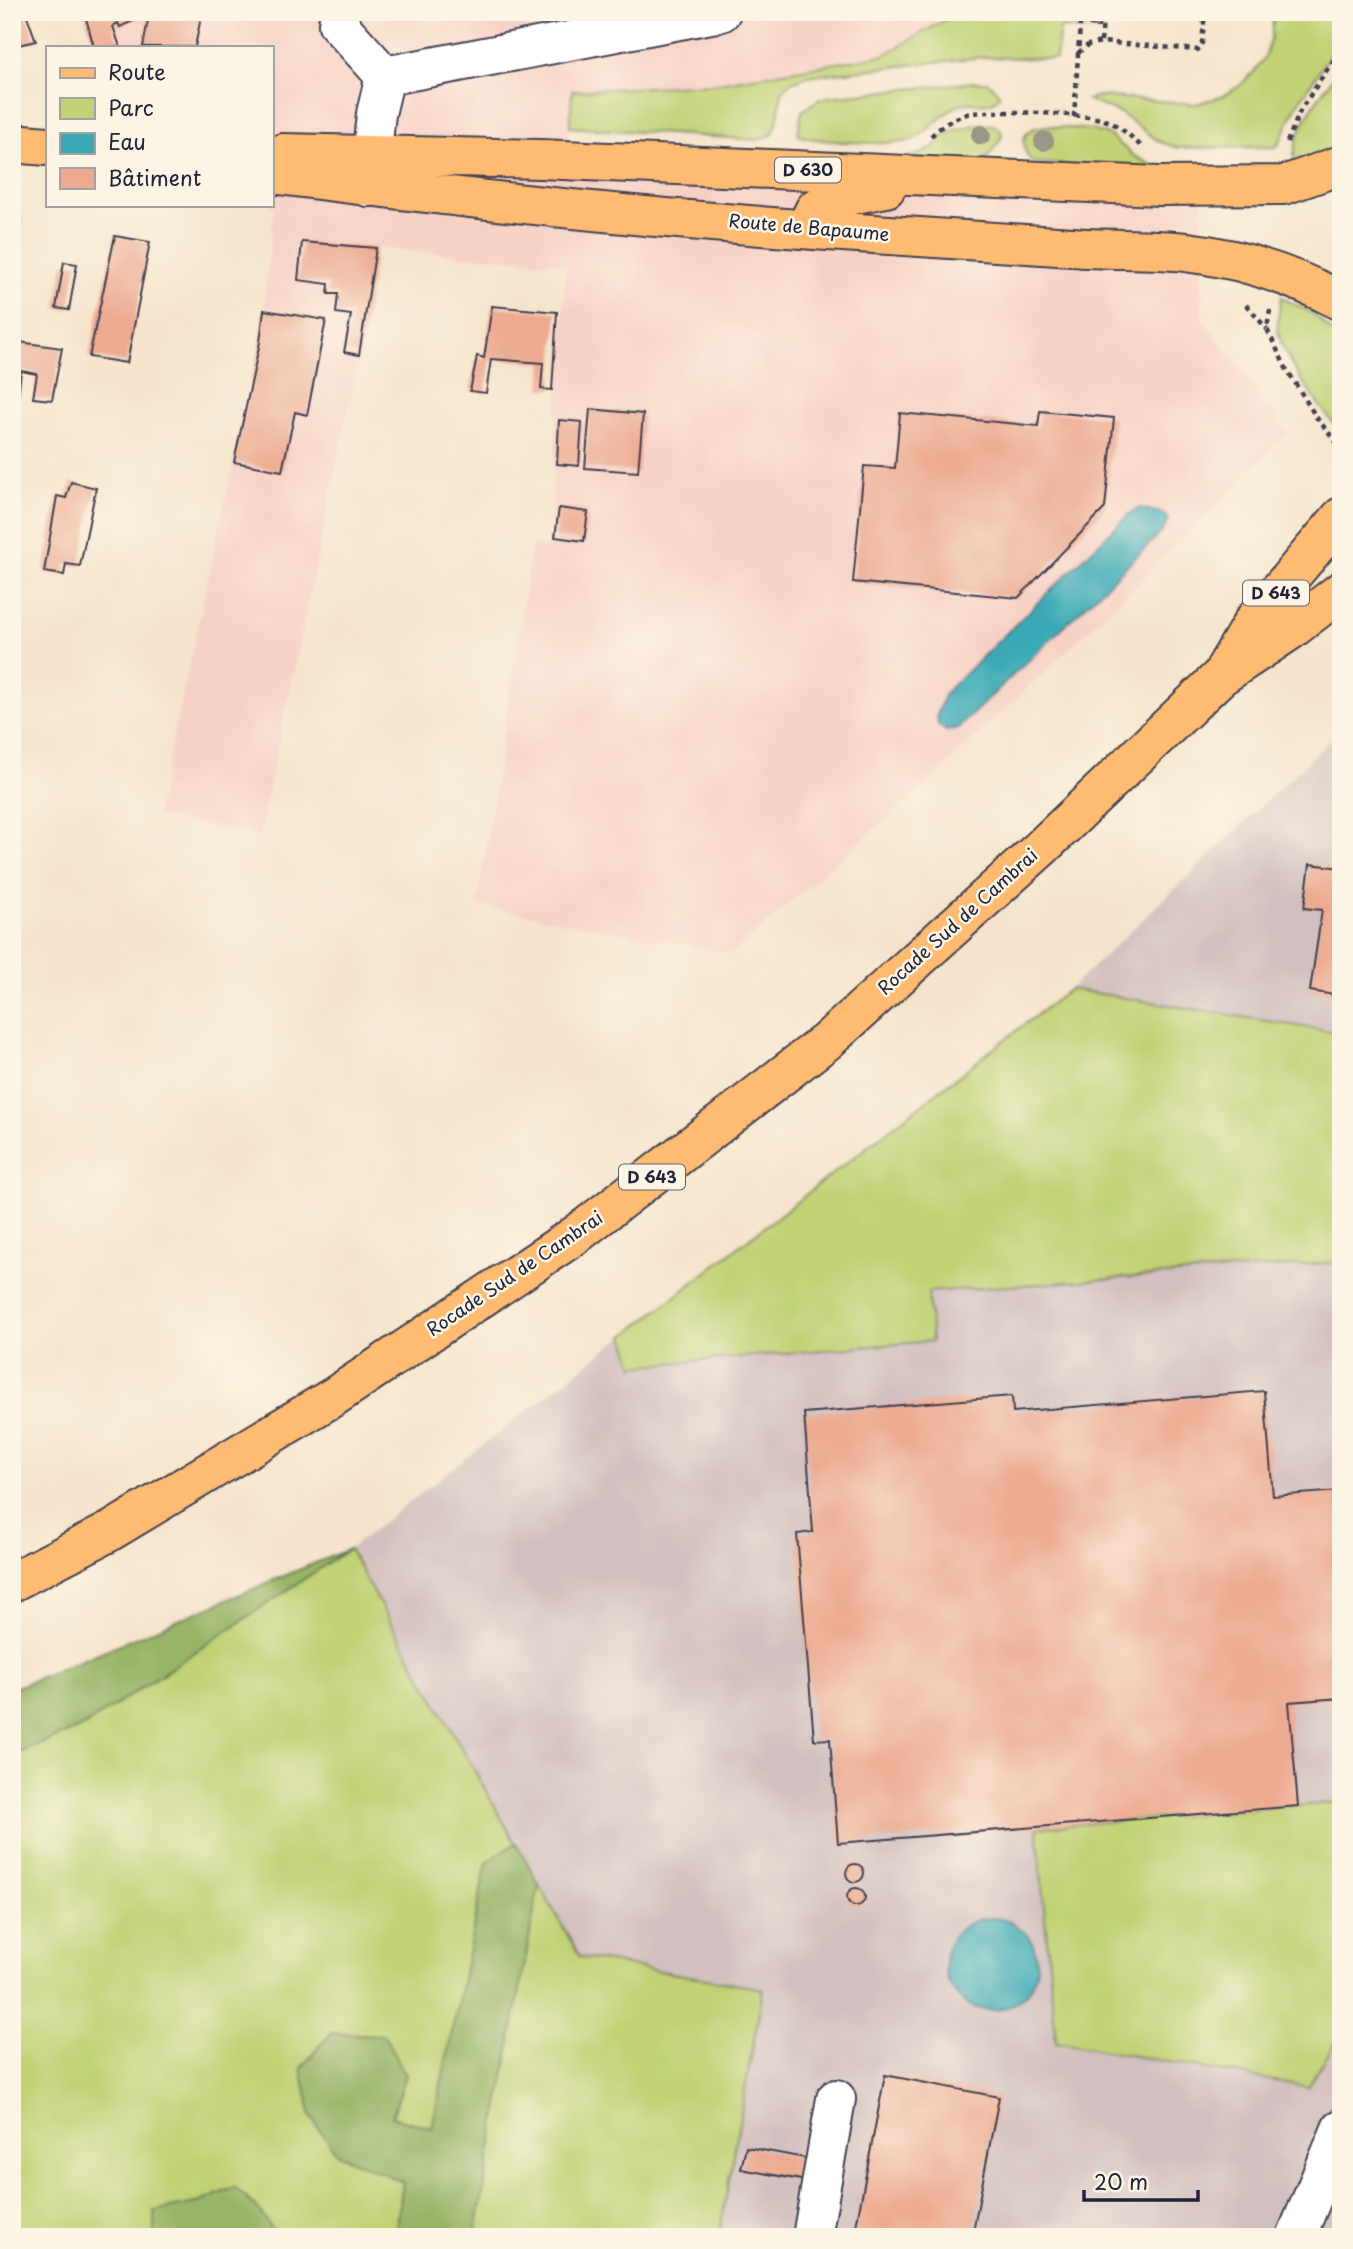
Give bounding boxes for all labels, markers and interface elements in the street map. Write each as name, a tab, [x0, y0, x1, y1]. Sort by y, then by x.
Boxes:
legend	[46, 46, 273, 206]
text: Route	[108, 55, 166, 87]
text: Parc	[108, 91, 154, 123]
text: Eau	[108, 125, 146, 157]
road number: D 630	[775, 158, 841, 182]
text: Bâtiment	[108, 161, 201, 193]
street label: Route de Bapaume	[728, 206, 891, 247]
road number: D 643	[1243, 580, 1309, 606]
street label: Rocade Sud de Cambrai	[871, 841, 1043, 1000]
road number: D 643	[619, 1164, 685, 1190]
street label: Rocade Sud de Cambrai	[421, 1204, 608, 1342]
scale bar	[1084, 2158, 1197, 2202]
text: 20 m	[1094, 2165, 1148, 2197]

